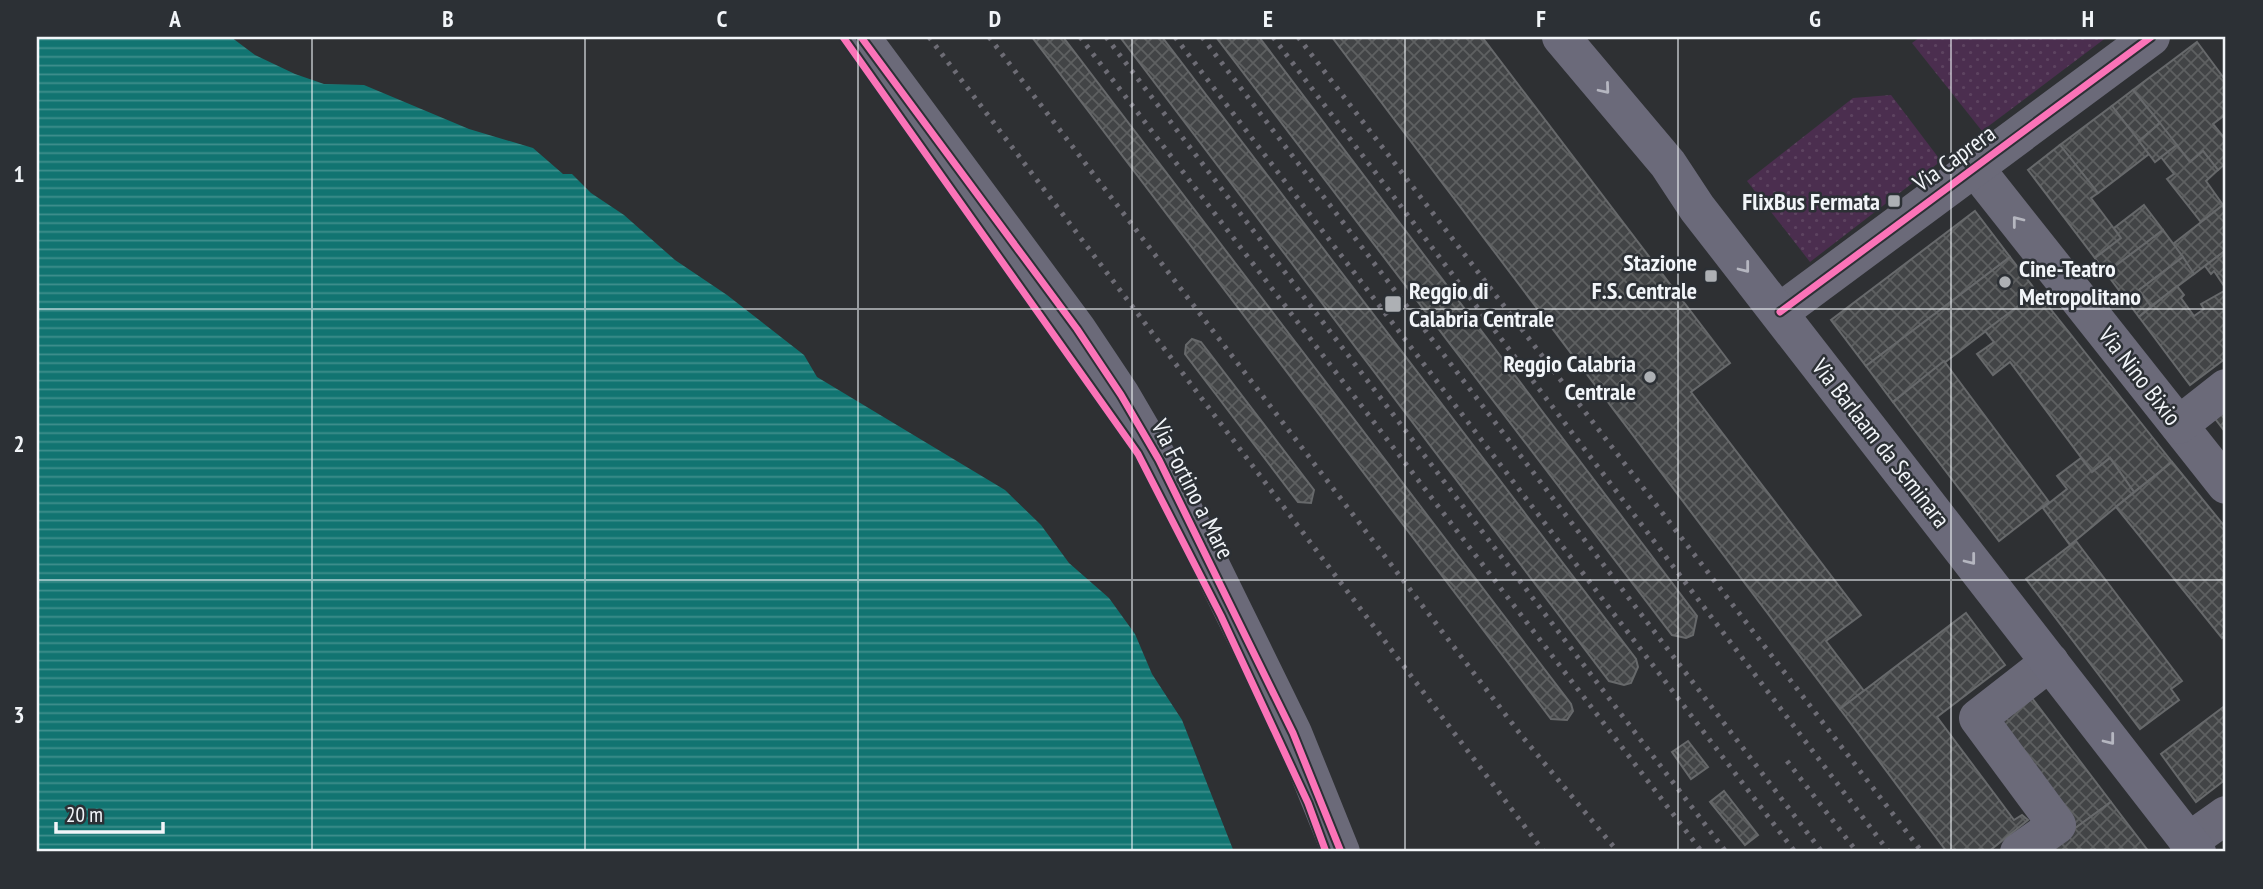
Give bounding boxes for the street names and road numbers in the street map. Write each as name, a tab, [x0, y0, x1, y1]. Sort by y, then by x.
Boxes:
street label: Via Caprera	[1906, 118, 2001, 199]
street label: Via Nino Bixio	[2091, 320, 2188, 432]
street label: Via Barlaam da Seminara	[1805, 351, 1957, 534]
street label: Via Fortino a Mare	[1144, 413, 1241, 564]

